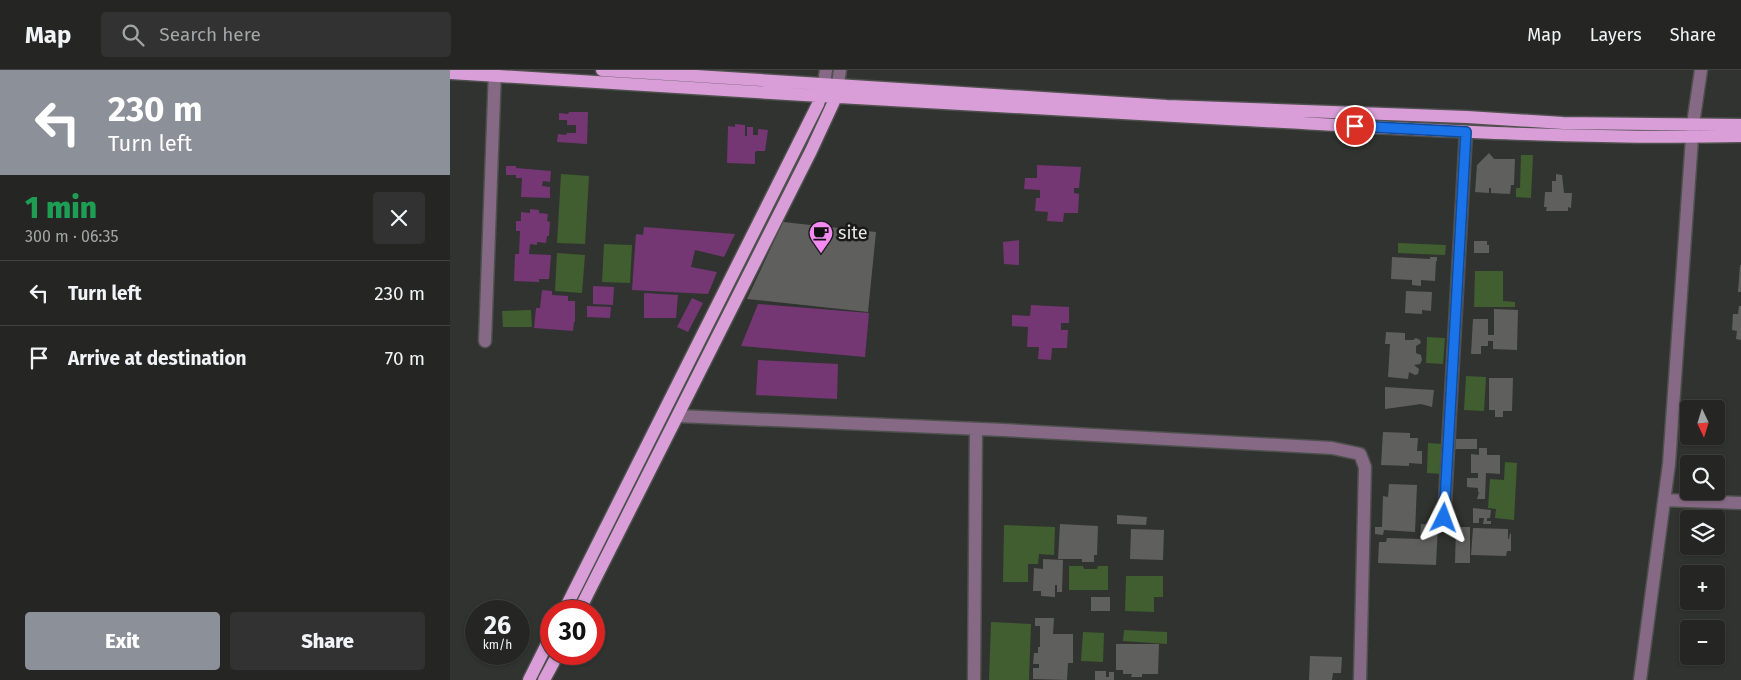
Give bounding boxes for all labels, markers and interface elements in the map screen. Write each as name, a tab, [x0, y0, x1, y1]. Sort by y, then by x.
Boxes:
search box	[101, 12, 451, 57]
text: Map	[25, 21, 71, 49]
icon: search	[119, 21, 147, 49]
text: Search here	[159, 23, 261, 46]
text: Map	[1527, 24, 1562, 46]
text: Layers	[1590, 24, 1642, 46]
text: Share	[1670, 24, 1716, 46]
text: 230 m	[108, 88, 202, 130]
icon: left	[25, 90, 90, 155]
pin	[1334, 105, 1376, 147]
icon: arrive	[1341, 112, 1369, 140]
text: Turn left	[108, 130, 192, 157]
text: 1 min	[25, 190, 97, 226]
button: close	[373, 192, 425, 244]
cafe icon: site	[808, 220, 834, 254]
place label: site	[838, 222, 868, 244]
text: 300 m · 06:35	[25, 227, 119, 246]
icon: left	[25, 279, 53, 307]
text: Turn left	[68, 282, 142, 305]
text: 230 m	[374, 282, 425, 305]
icon: arrive	[25, 344, 53, 372]
text: Arrive at destination	[68, 347, 247, 370]
text: 70 m	[385, 347, 425, 370]
north arrow	[1680, 400, 1725, 445]
map controls	[1680, 400, 1725, 665]
button: search	[1680, 455, 1725, 500]
position arrow	[1417, 491, 1469, 543]
button: layers	[1680, 510, 1725, 555]
button: +	[1680, 565, 1725, 610]
speed limit sign: 30	[540, 600, 605, 665]
text: 26	[484, 611, 511, 641]
button: Exit	[25, 612, 220, 670]
button: Share	[230, 612, 425, 670]
button: −	[1680, 620, 1725, 665]
text: km/h	[483, 638, 512, 652]

